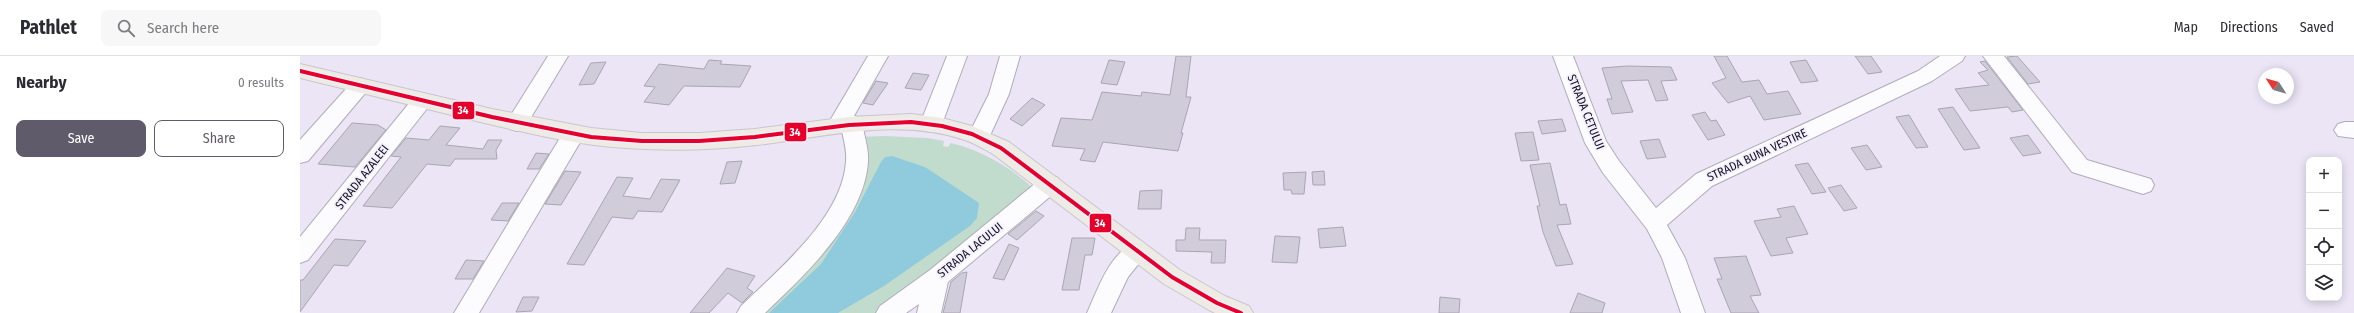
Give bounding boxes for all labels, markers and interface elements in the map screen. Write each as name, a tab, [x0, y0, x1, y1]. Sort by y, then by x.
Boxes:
search box	[101, 10, 381, 46]
text: Pathlet	[20, 16, 77, 39]
icon: search	[115, 17, 137, 39]
text: Search here	[147, 19, 219, 37]
text: Map	[2174, 19, 2198, 36]
text: Directions	[2220, 19, 2278, 36]
text: Saved	[2300, 19, 2334, 36]
north arrow	[2258, 68, 2294, 104]
text: Nearby	[16, 72, 67, 93]
street label: STRADA CETULUI	[1565, 72, 1607, 152]
text: 0 results	[238, 75, 284, 90]
line badge: 34	[452, 101, 475, 120]
text: 34	[457, 104, 469, 117]
button: Save	[16, 120, 146, 157]
button: Share	[154, 120, 284, 157]
line badge: 34	[784, 122, 807, 142]
text: 34	[789, 126, 801, 139]
street label: STRADA BUNA VESTIRE	[1705, 126, 1809, 184]
street label: STRADA AZALEEI	[332, 142, 392, 212]
map controls	[2306, 157, 2342, 301]
button: +	[2306, 157, 2342, 193]
button: −	[2306, 193, 2342, 229]
line badge: 34	[1089, 213, 1112, 233]
text: 34	[1094, 217, 1106, 230]
street label: STRADA LACULUI	[935, 219, 1005, 281]
button: locate	[2306, 229, 2342, 265]
button: layers	[2306, 265, 2342, 301]

